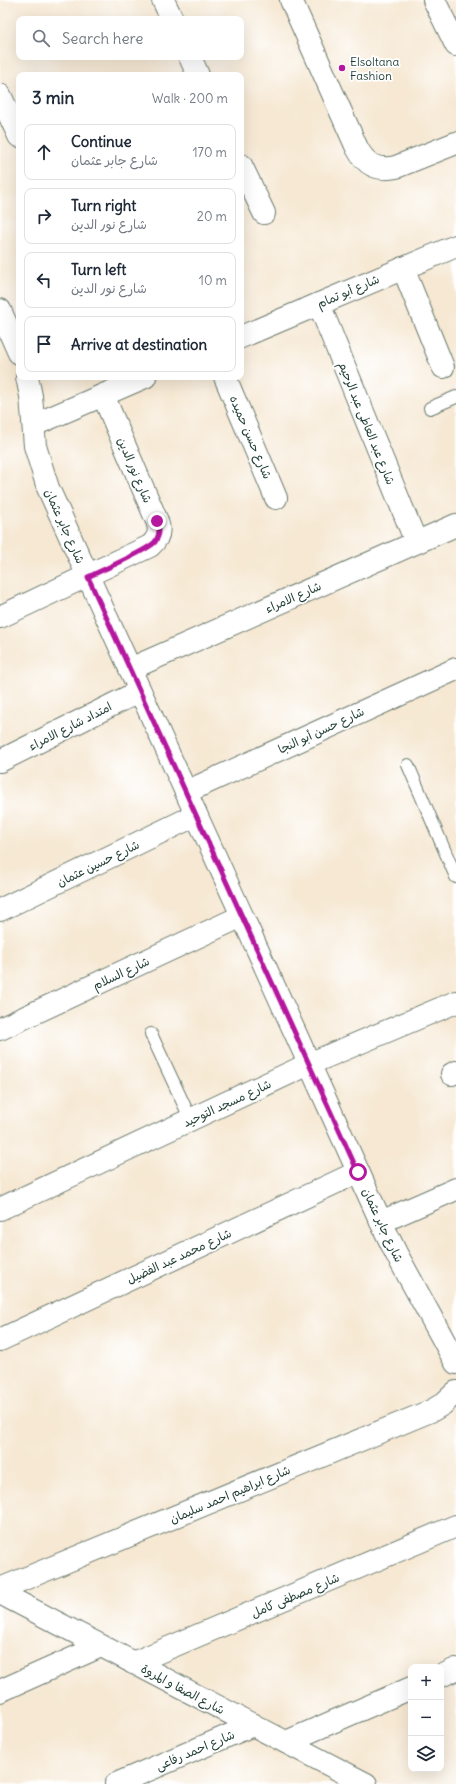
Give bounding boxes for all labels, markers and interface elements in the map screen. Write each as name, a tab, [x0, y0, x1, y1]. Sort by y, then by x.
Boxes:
search box	[16, 16, 244, 60]
icon: search	[30, 27, 52, 49]
text: Search here	[62, 29, 143, 48]
place label: Elsoltana Fashion	[350, 54, 399, 83]
marker: Elsoltana Fashion	[337, 63, 347, 73]
text: 3 min	[32, 87, 74, 109]
text: Walk · 200 m	[152, 90, 228, 107]
text: Continue	[71, 132, 132, 151]
icon: ahead	[33, 141, 55, 163]
text: 170 m	[192, 144, 227, 161]
text: شارع جابر عثمان	[71, 152, 158, 169]
text: Turn right	[71, 196, 136, 215]
icon: right	[33, 205, 55, 227]
text: 20 m	[197, 208, 227, 225]
text: شارع نور الدين	[71, 216, 147, 233]
text: Turn left	[71, 260, 126, 279]
icon: left	[33, 269, 55, 291]
street label: شارع أبو تمام	[314, 271, 382, 313]
text: 10 m	[199, 272, 227, 289]
text: شارع نور الدين	[71, 280, 147, 297]
icon: arrive	[33, 333, 55, 355]
text: Arrive at destination	[71, 335, 207, 354]
street label: شارع عبد العاطى عبد الرحيم	[334, 359, 399, 488]
street label: شارع حسن حميده	[225, 393, 275, 482]
street label: شارع نور الدين	[113, 435, 156, 506]
street label: شارع جابر عثمان	[40, 486, 88, 567]
route end	[148, 512, 166, 530]
street label: شارع الامراء	[263, 578, 324, 618]
street label: امتداد شارع الامراء	[26, 699, 115, 755]
street label: شارع حسن أبو النجا	[275, 703, 367, 758]
street label: شارع حسين عثمان	[54, 837, 143, 891]
street label: شارع السلام	[90, 953, 153, 994]
street label: شارع مسجد التوحيد	[181, 1076, 274, 1132]
route start	[349, 1163, 367, 1181]
street label: شارع جابر عثمان	[357, 1185, 407, 1265]
street label: شارع محمد عبد الفضيل	[124, 1225, 235, 1289]
street label: شارع ابراهيم احمد سليمان	[167, 1462, 293, 1528]
street label: شارع مصطفى كامل	[249, 1570, 342, 1622]
street label: شارع الصفا و المروة	[138, 1661, 227, 1719]
map controls	[408, 1664, 444, 1772]
button: +	[408, 1664, 444, 1700]
button: −	[408, 1700, 444, 1736]
street label: شارع احمد رفاعى	[153, 1727, 237, 1775]
button: layers	[408, 1736, 444, 1772]

